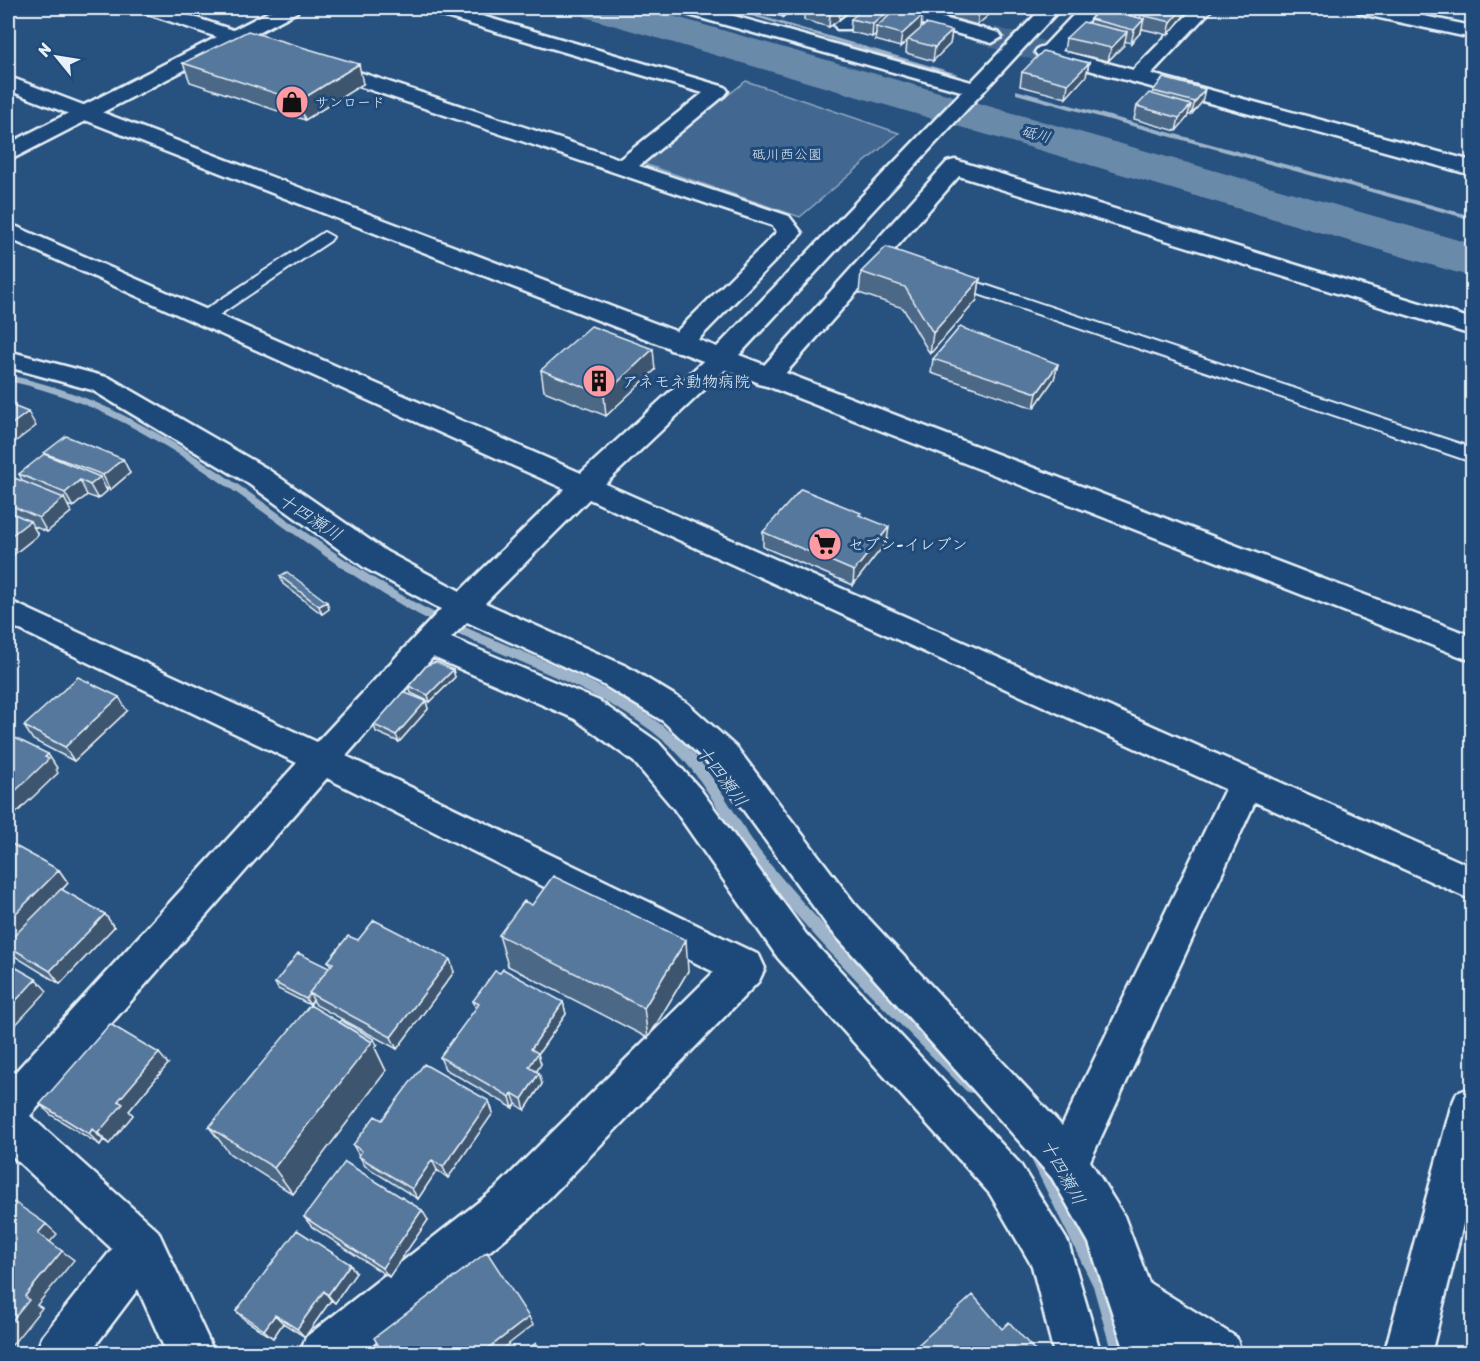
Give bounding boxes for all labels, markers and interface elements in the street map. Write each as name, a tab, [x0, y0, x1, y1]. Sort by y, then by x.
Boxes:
north arrow	[27, 27, 87, 87]
text: N	[29, 37, 60, 63]
shop icon: サンロード	[274, 84, 310, 120]
place label: サンロード	[315, 90, 385, 115]
water label: 砥川	[1018, 117, 1054, 151]
park label: 砥川西公園	[752, 142, 822, 167]
building icon: アネモネ動物病院	[581, 363, 617, 399]
place label: アネモネ動物病院	[622, 367, 750, 396]
water label: 十四瀬川	[271, 484, 349, 550]
supermarket icon: セブン-イレブン	[807, 526, 843, 562]
place label: セブン-イレブン	[848, 530, 967, 559]
water label: 十四瀬川	[688, 738, 756, 814]
water label: 十四瀬川	[1032, 1133, 1094, 1211]

